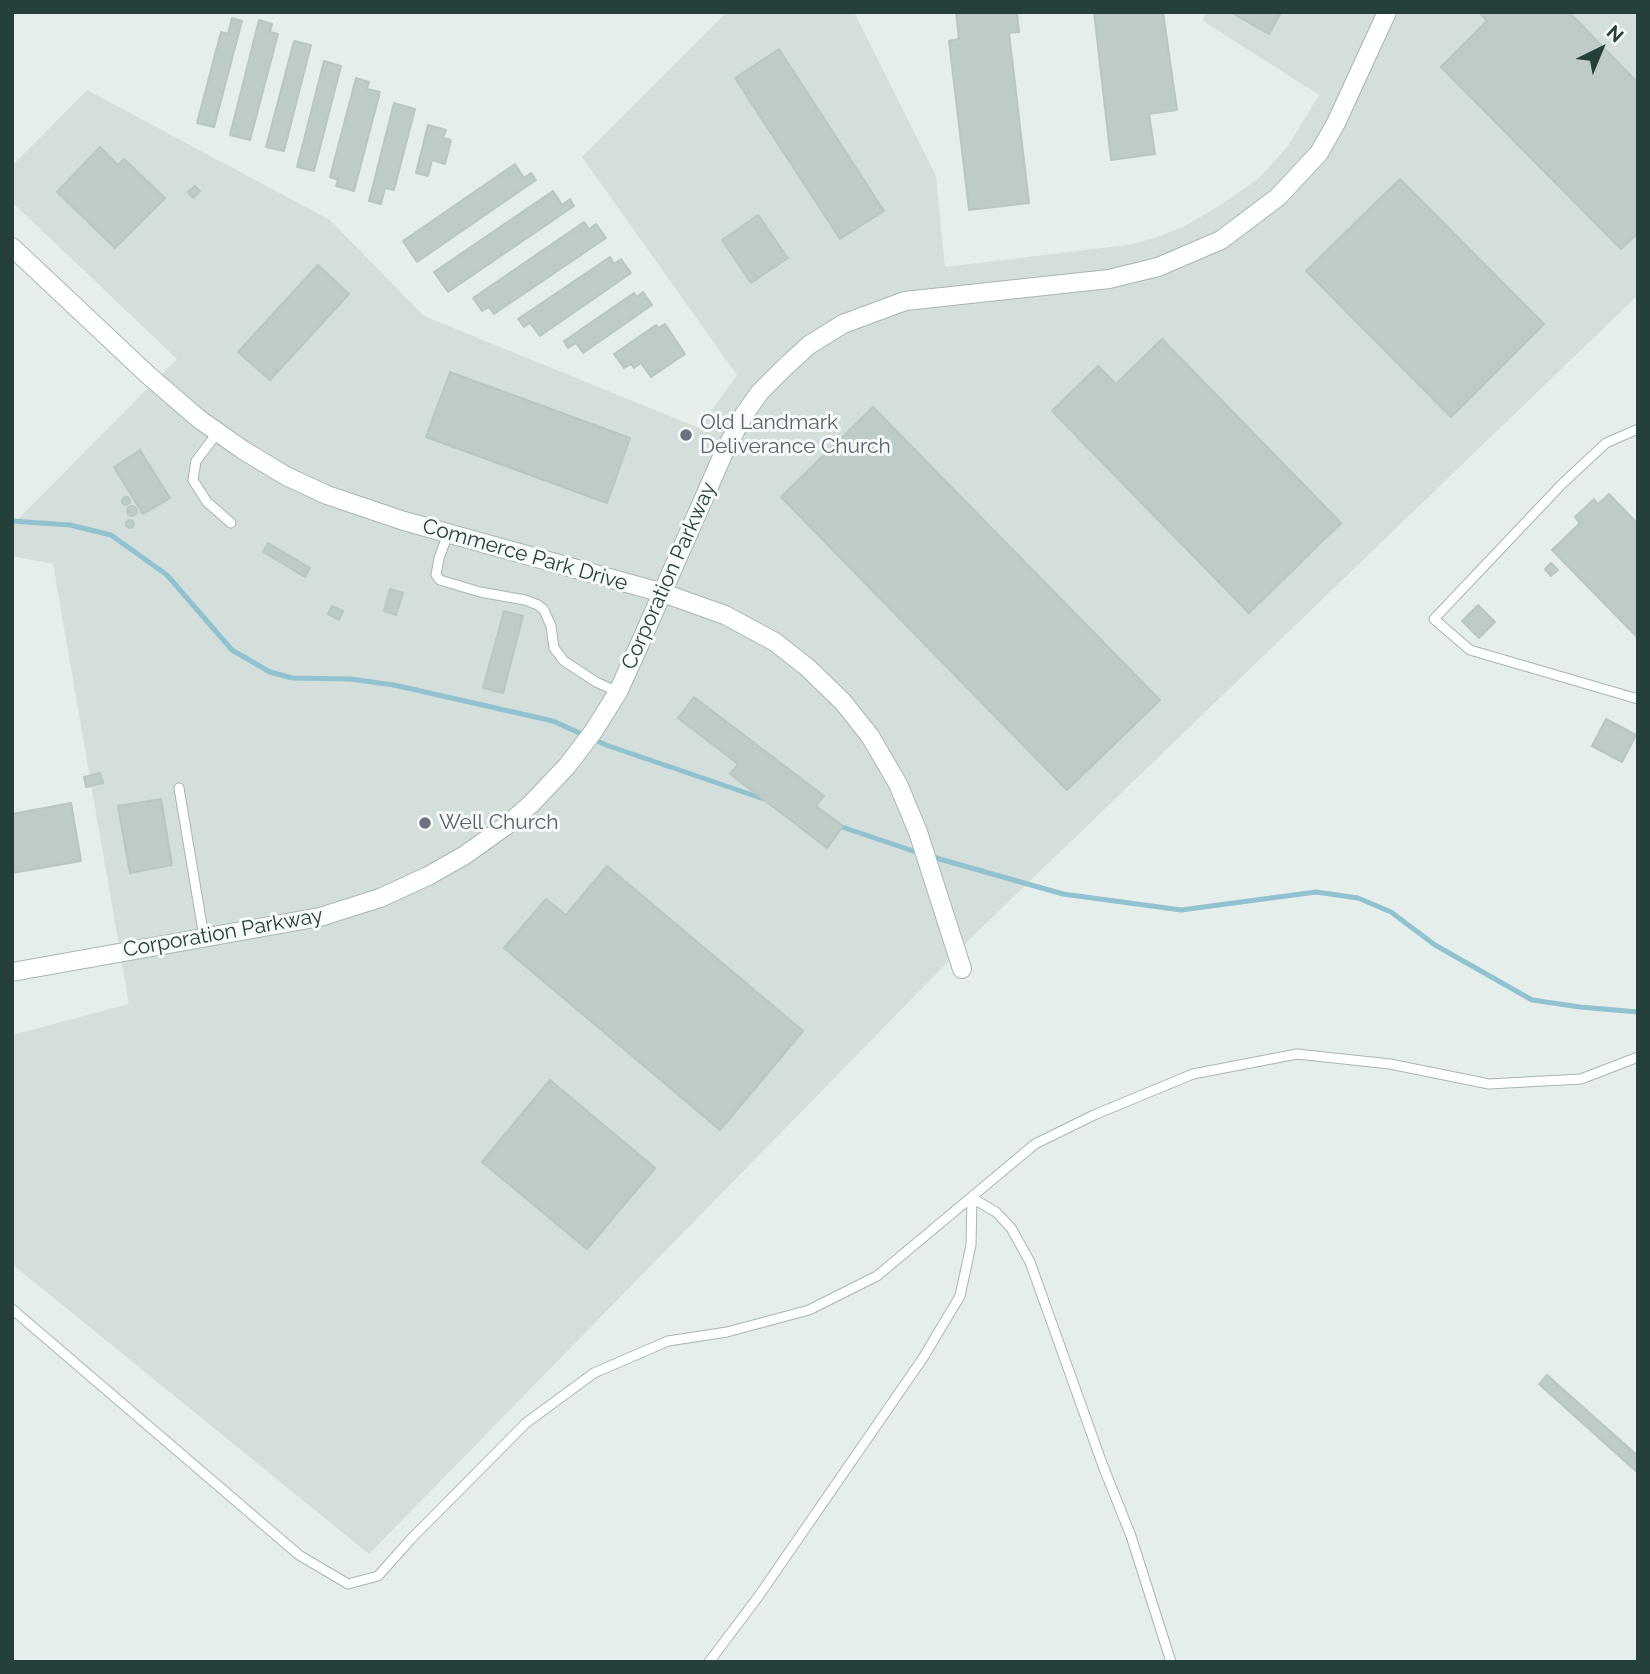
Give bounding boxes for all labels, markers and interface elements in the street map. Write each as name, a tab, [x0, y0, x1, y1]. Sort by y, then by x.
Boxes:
north arrow	[1566, 14, 1636, 84]
text: N	[1603, 21, 1628, 47]
place label: Old Landmark Deliverance Church	[700, 410, 891, 460]
marker: Old Landmark Deliverance Church	[678, 427, 694, 443]
street label: Corporation Parkway	[616, 478, 722, 674]
street label: Commerce Park Drive	[419, 514, 631, 596]
place label: Well Church	[439, 810, 559, 836]
marker: Well Church	[417, 815, 433, 831]
street label: Corporation Parkway	[121, 903, 325, 963]

